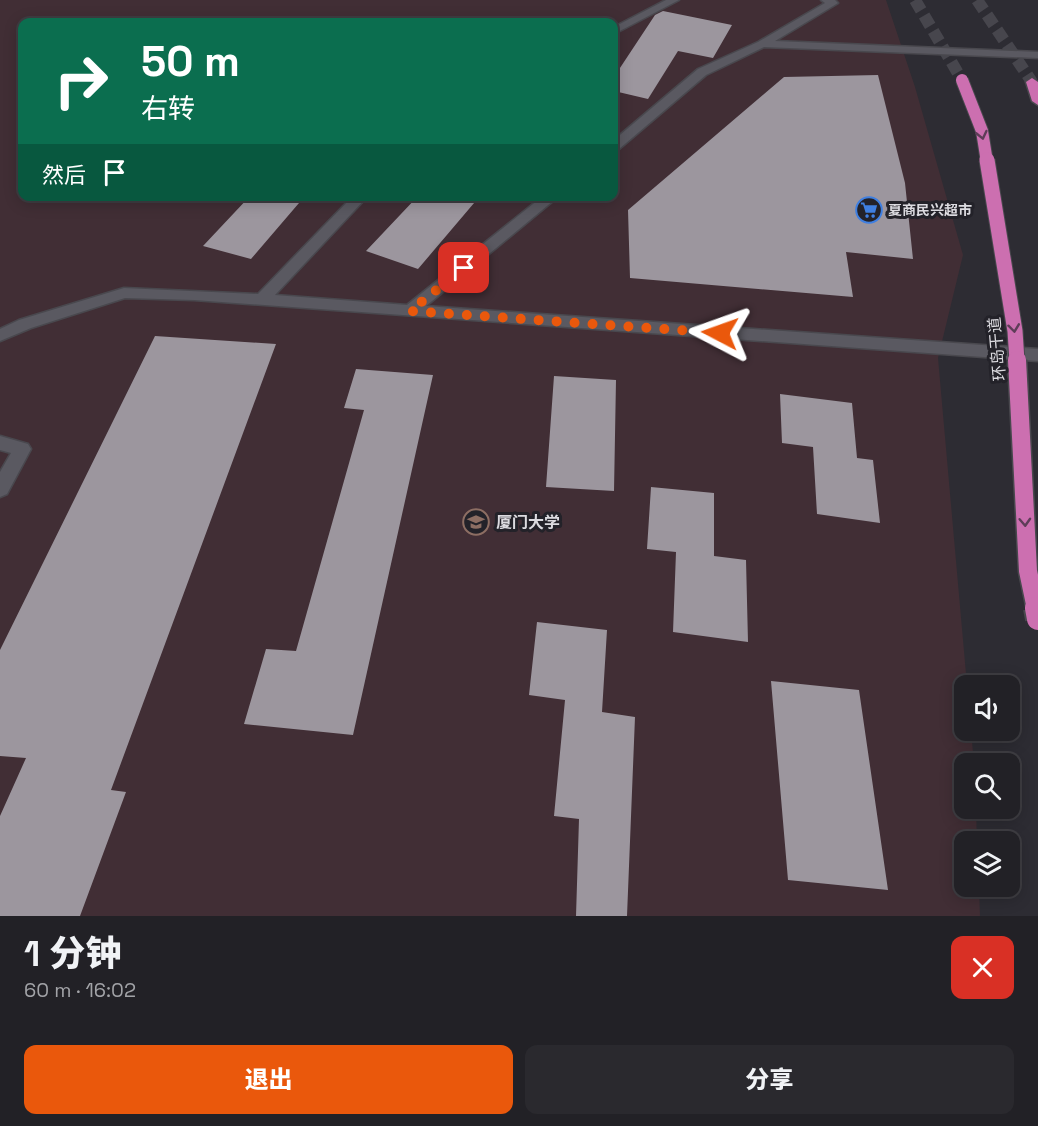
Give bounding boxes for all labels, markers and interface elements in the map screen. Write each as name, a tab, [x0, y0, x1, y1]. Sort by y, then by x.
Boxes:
text: 50 m	[141, 35, 240, 88]
icon: right	[42, 42, 120, 120]
text: 右转	[141, 91, 195, 126]
one-way arrow	[975, 130, 988, 140]
icon: arrive	[98, 156, 131, 189]
text: 然后	[42, 161, 86, 189]
supermarket icon: 夏商民兴超市	[854, 195, 884, 225]
place label: 夏商民兴超市	[888, 201, 972, 219]
pin	[438, 242, 489, 293]
icon: arrive	[447, 251, 480, 284]
position arrow	[688, 301, 752, 365]
street label: 环岛干道	[984, 316, 1010, 382]
one-way arrow	[1007, 323, 1020, 332]
school or university icon: 厦门大学	[461, 507, 491, 537]
place label: 厦门大学	[496, 512, 560, 533]
one-way arrow	[1019, 518, 1032, 527]
map controls	[954, 675, 1020, 897]
button: sound	[954, 675, 1020, 741]
button: search	[954, 753, 1020, 819]
button: layers	[954, 831, 1020, 897]
text: 1 分钟	[24, 931, 121, 977]
button: close	[951, 936, 1014, 999]
text: 60 m · 16:02	[24, 977, 136, 1003]
button: 退出	[24, 1045, 513, 1114]
button: 分享	[525, 1045, 1014, 1114]

